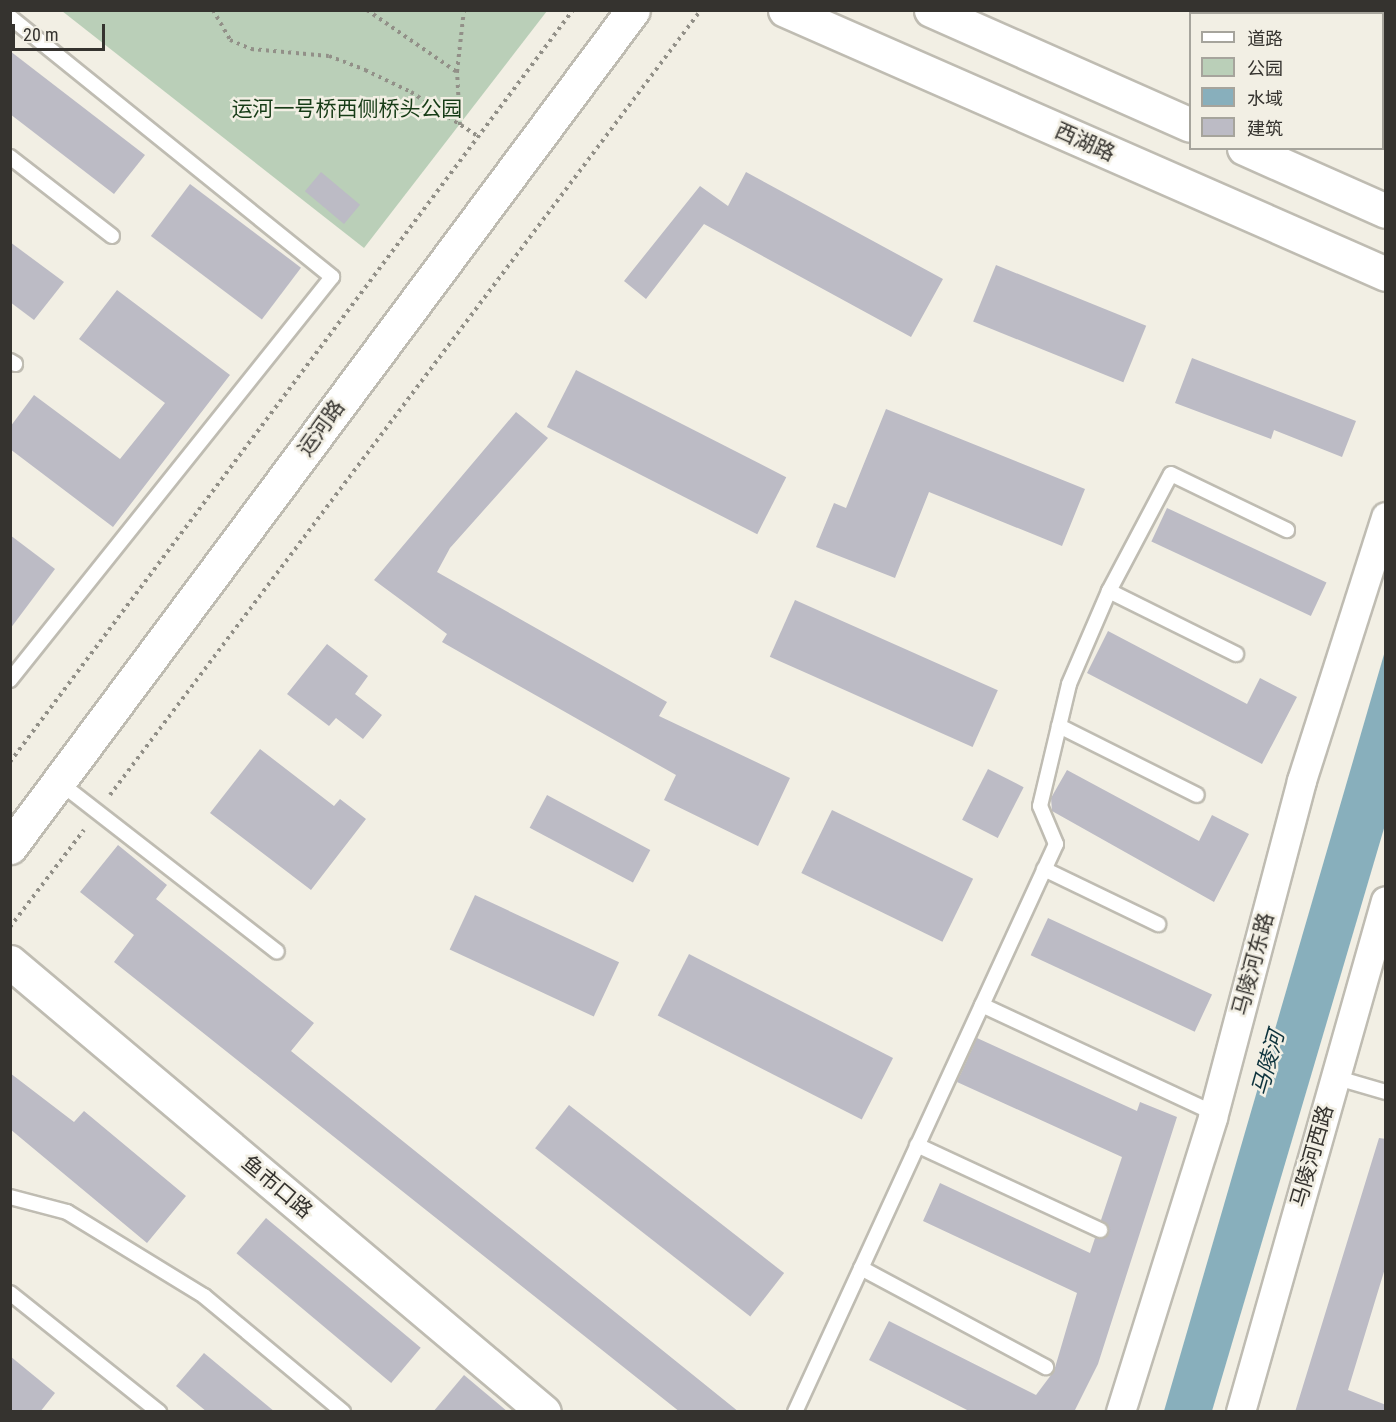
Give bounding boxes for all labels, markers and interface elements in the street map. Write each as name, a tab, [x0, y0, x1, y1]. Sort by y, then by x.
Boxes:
scale bar	[15, 12, 108, 50]
legend	[1189, 12, 1384, 150]
text: 20 m	[23, 24, 58, 45]
text: 道路	[1247, 28, 1283, 49]
text: 公园	[1247, 58, 1283, 79]
text: 水域	[1247, 88, 1283, 109]
park label: 运河一号桥西侧桥头公园	[232, 96, 462, 122]
street label: 西湖路	[1051, 118, 1119, 166]
text: 建筑	[1247, 118, 1283, 139]
street label: 运河路	[292, 395, 350, 461]
street label: 马陵河东路	[1227, 910, 1279, 1018]
water label: 马陵河	[1246, 1028, 1290, 1098]
street label: 马陵河西路	[1285, 1102, 1339, 1210]
street label: 鱼市口路	[237, 1150, 317, 1224]

